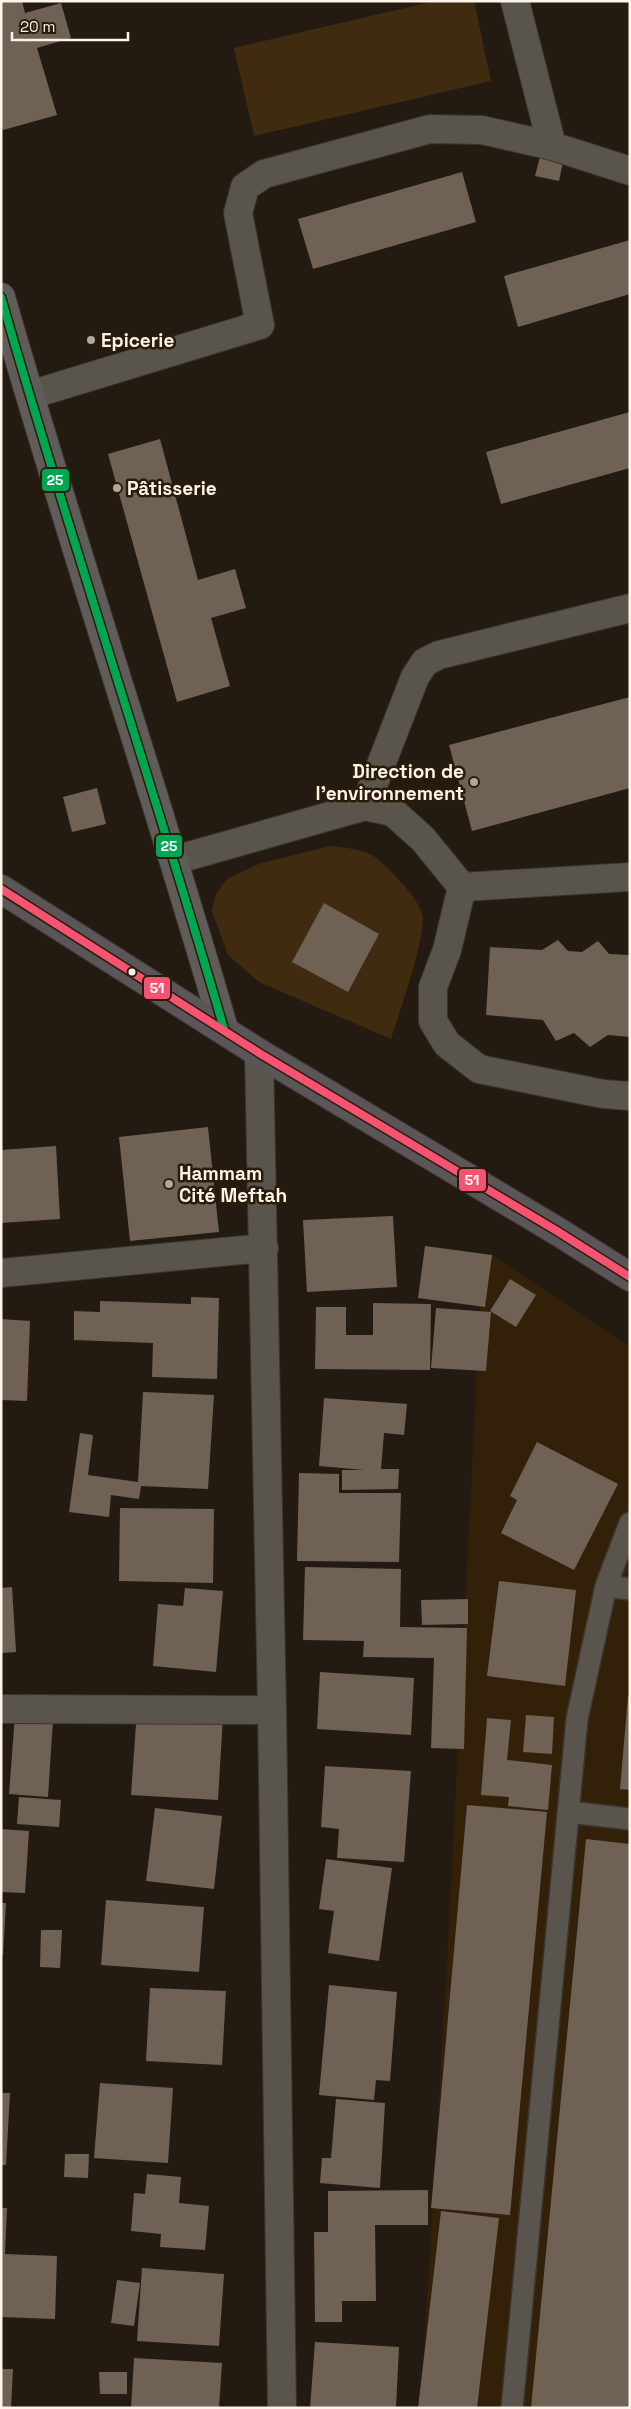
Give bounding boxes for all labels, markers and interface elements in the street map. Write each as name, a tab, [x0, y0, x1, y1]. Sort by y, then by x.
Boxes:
scale bar	[12, 10, 129, 42]
text: 20 m	[20, 17, 55, 36]
place label: Epicerie	[101, 328, 174, 353]
marker: Epicerie	[85, 334, 97, 346]
line badge: 25	[41, 468, 70, 492]
text: 25	[47, 471, 63, 489]
place label: Pâtisserie	[127, 476, 217, 501]
marker: Pâtisserie	[111, 482, 123, 494]
place label: Direction de l'environnement	[315, 759, 464, 806]
marker: Direction de l'environnement	[468, 776, 480, 788]
line badge: 25	[155, 834, 183, 858]
text: 25	[161, 837, 177, 855]
unlabelled marker	[127, 967, 137, 977]
line badge: 51	[143, 976, 171, 1000]
text: 51	[150, 979, 164, 997]
place label: Hammam Cité Meftah	[179, 1161, 287, 1208]
line badge: 51	[458, 1168, 487, 1192]
text: 51	[465, 1171, 479, 1189]
marker: Hammam Cité Meftah	[163, 1178, 175, 1190]

